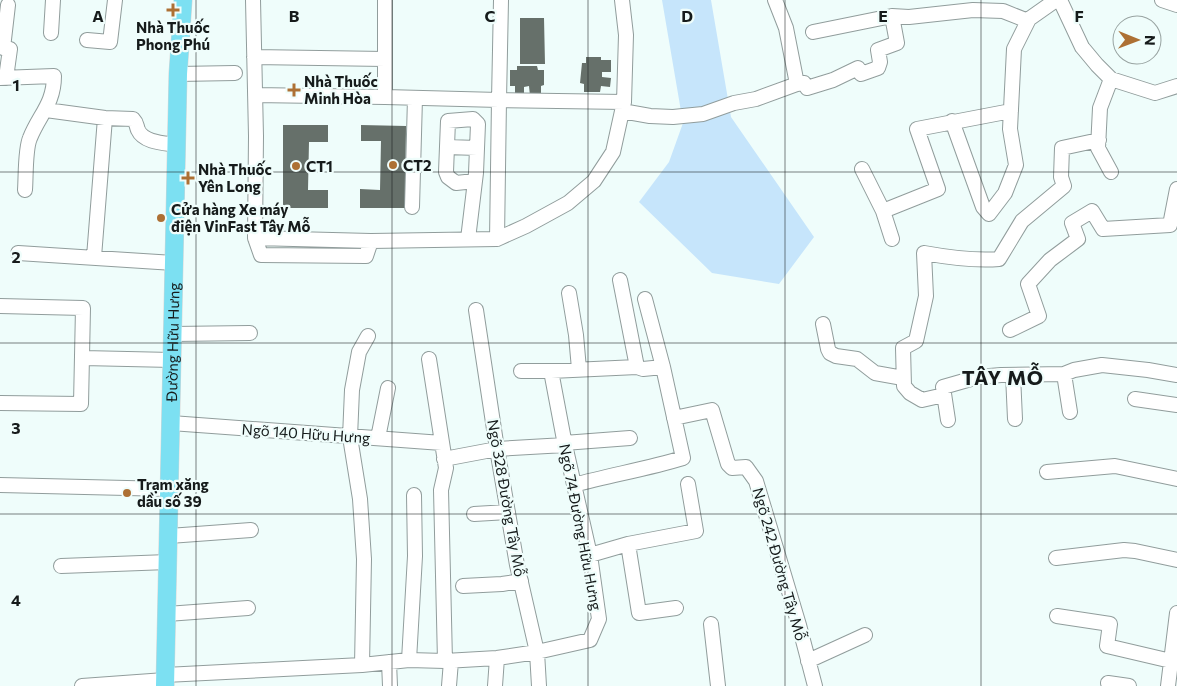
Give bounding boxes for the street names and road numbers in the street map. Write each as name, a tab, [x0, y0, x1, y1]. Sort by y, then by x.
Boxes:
street label: Đường Hữu Hưng	[162, 282, 183, 403]
street label: Ngõ 328 Đường Tây Mỗ	[484, 418, 530, 578]
street label: Ngõ 140 Hữu Hưng	[241, 420, 371, 446]
street label: Ngõ 74 Đường Hữu Hưng	[556, 442, 606, 612]
street label: Ngõ 242 Đường Tây Mỗ	[749, 485, 811, 643]

